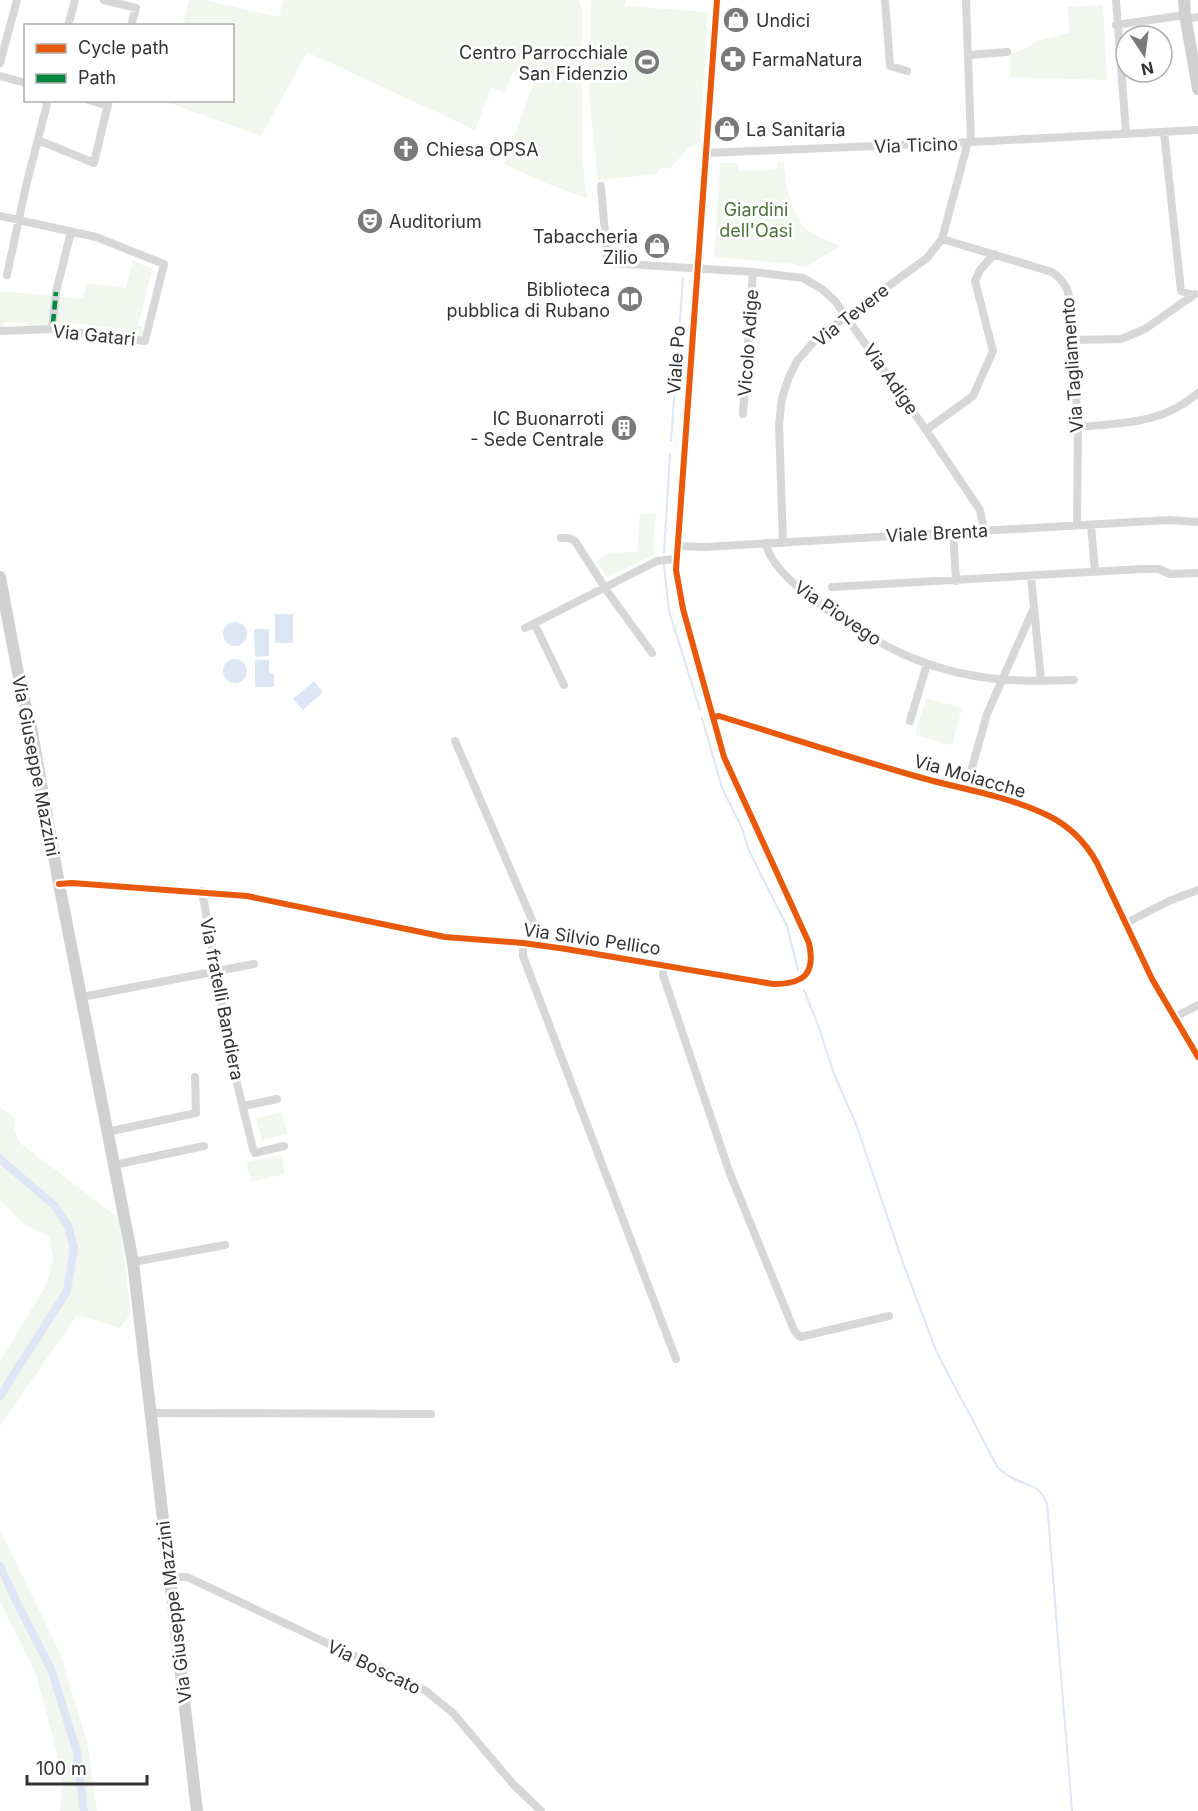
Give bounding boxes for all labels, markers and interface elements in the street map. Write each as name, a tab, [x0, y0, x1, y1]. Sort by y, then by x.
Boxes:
shop icon: Undici	[721, 5, 751, 35]
place label: Undici	[756, 10, 810, 31]
legend	[24, 24, 234, 102]
north arrow	[1114, 24, 1174, 84]
text: Cycle path	[78, 37, 169, 58]
place label: Centro Parrocchiale San Fidenzio	[459, 42, 628, 84]
pharmacy icon: FarmaNatura	[718, 44, 748, 74]
sports icon: Centro Parrocchiale San Fidenzio	[632, 47, 662, 77]
place label: FarmaNatura	[752, 49, 862, 70]
text: N	[1139, 57, 1156, 80]
text: Path	[78, 67, 116, 88]
shop icon: La Sanitaria	[712, 114, 742, 144]
place label: La Sanitaria	[746, 119, 846, 140]
street label: Via Ticino	[874, 133, 958, 157]
church icon: Chiesa OPSA	[391, 134, 421, 164]
place label: Chiesa OPSA	[426, 139, 539, 160]
park label: Giardini dell'Oasi	[719, 199, 793, 241]
theatre icon: Auditorium	[355, 206, 385, 236]
place label: Auditorium	[389, 211, 482, 232]
place label: Tabaccheria Zilio	[533, 226, 638, 268]
shop icon: Tabaccheria Zilio	[642, 231, 672, 261]
place label: Biblioteca pubblica di Rubano	[447, 279, 610, 321]
street label: Via Tevere	[809, 279, 893, 351]
library icon: Biblioteca pubblica di Rubano	[615, 284, 645, 314]
street label: Vicolo Adige	[734, 289, 762, 397]
street label: Via Tagliamento	[1057, 297, 1087, 433]
street label: Via Gatari	[52, 320, 136, 350]
street label: Viale Po	[663, 325, 689, 395]
street label: Via Adige	[859, 340, 923, 418]
place label: IC Buonarroti - Sede Centrale	[470, 408, 604, 450]
building icon: IC Buonarroti - Sede Centrale	[609, 413, 639, 443]
street label: Viale Brenta	[885, 520, 989, 546]
street label: Via Piovego	[791, 576, 885, 650]
street label: Via Giuseppe Mazzini	[8, 674, 64, 858]
street label: Via Moiacche	[912, 750, 1028, 802]
street label: Via fratelli Bandiera	[196, 916, 248, 1082]
street label: Via Silvio Pellico	[522, 919, 662, 959]
street label: Via Giuseppe Mazzini	[152, 1520, 196, 1704]
street label: Via Boscato	[324, 1635, 424, 1699]
scale bar	[27, 1748, 147, 1786]
text: 100 m	[36, 1758, 87, 1779]

